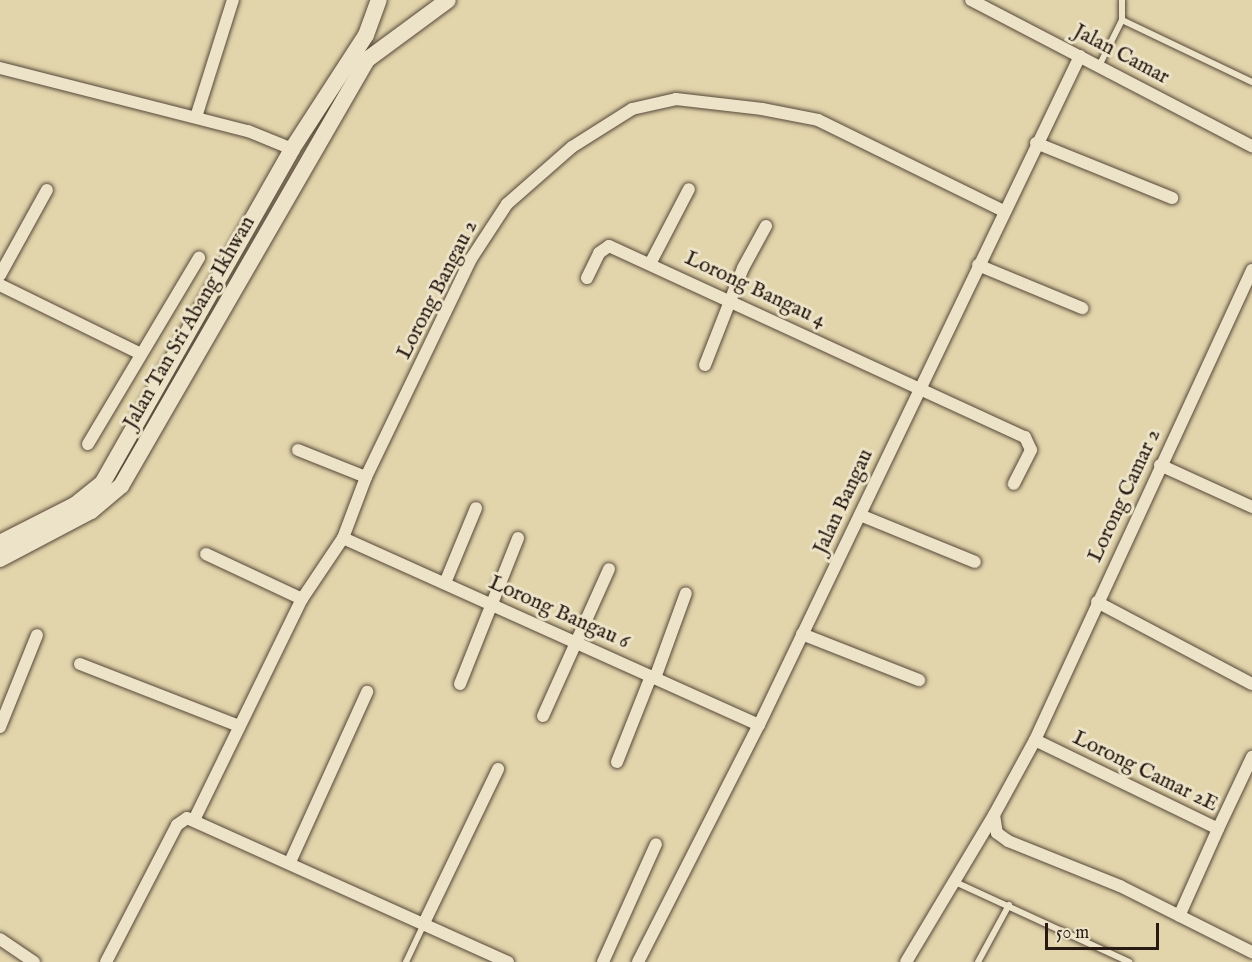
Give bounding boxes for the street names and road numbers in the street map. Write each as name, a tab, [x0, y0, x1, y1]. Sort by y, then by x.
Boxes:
street label: Jalan Camar	[1069, 19, 1173, 91]
street label: Jalan Tan Sri Abang Ikhwan	[119, 212, 261, 434]
street label: Lorong Bangau 2	[392, 216, 484, 364]
street label: Lorong Bangau 4	[680, 246, 830, 334]
street label: Lorong Camar 2	[1083, 425, 1167, 567]
street label: Jalan Bangau	[809, 445, 879, 559]
street label: Lorong Bangau 6	[485, 571, 633, 655]
street label: Lorong Camar 2E	[1068, 726, 1222, 818]

